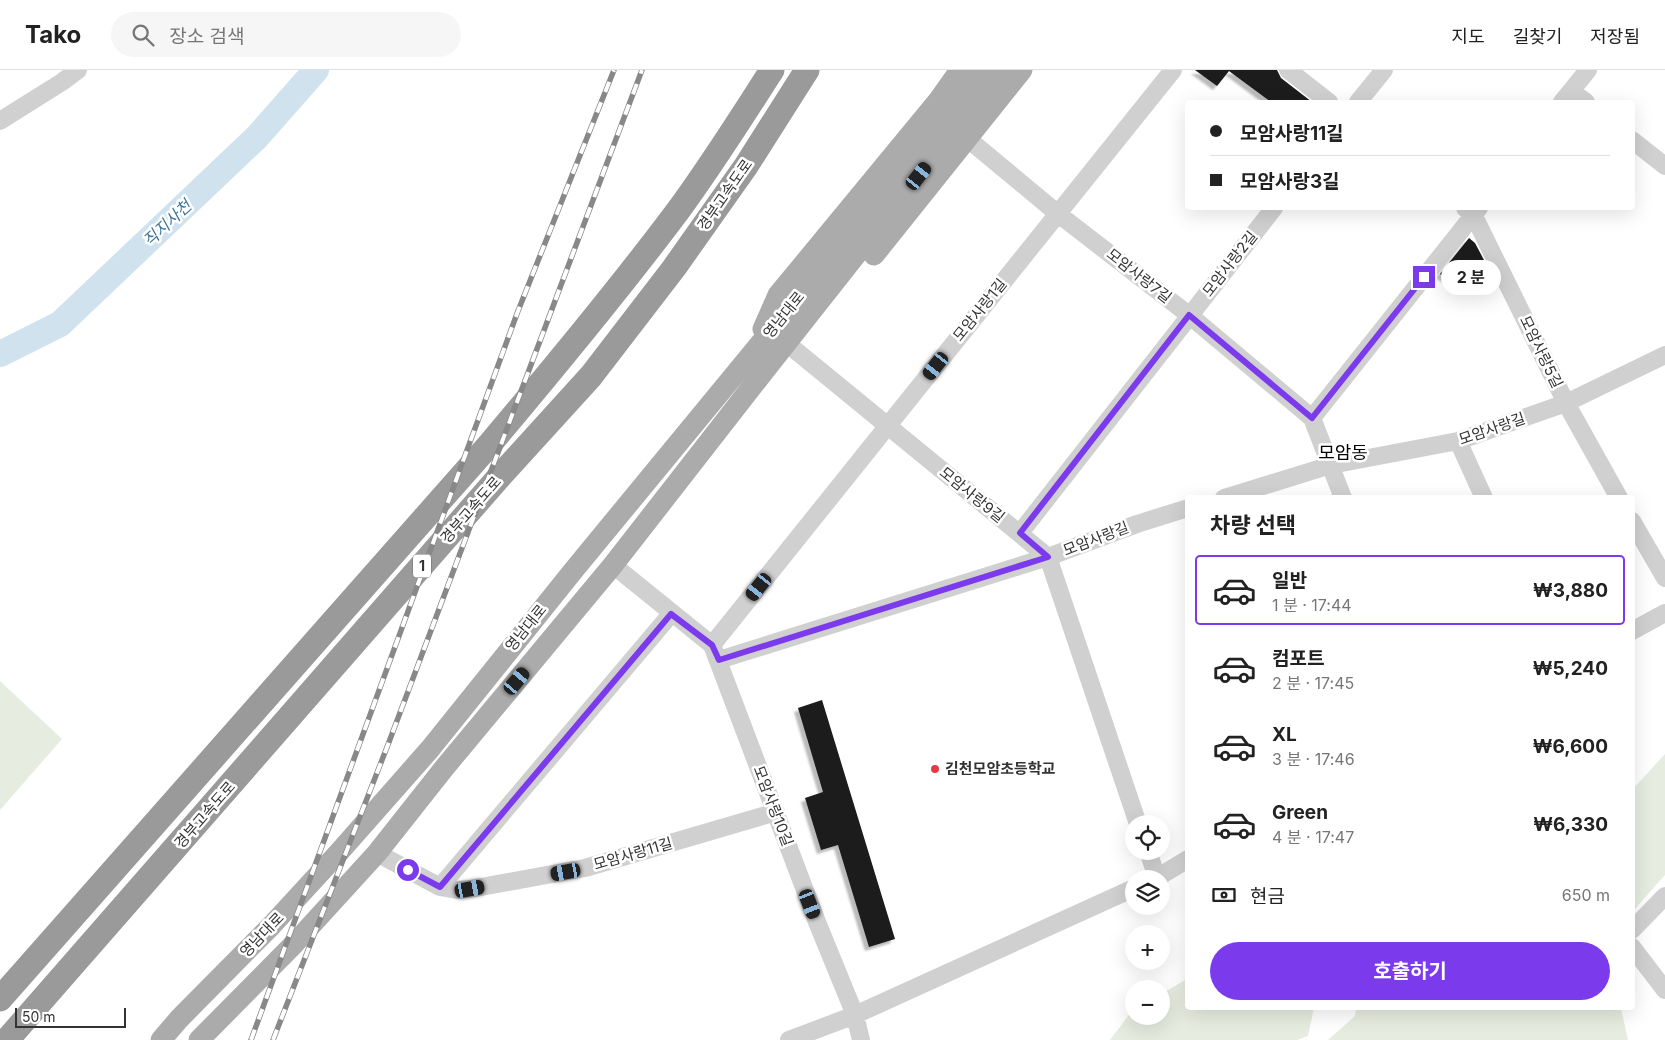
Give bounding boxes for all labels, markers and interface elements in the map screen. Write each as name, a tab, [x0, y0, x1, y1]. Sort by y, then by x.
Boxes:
search box	[111, 12, 461, 57]
text: Tako	[25, 20, 81, 49]
icon: search	[129, 21, 157, 49]
text: 장소 검색	[169, 25, 245, 48]
text: 지도	[1452, 26, 1485, 47]
text: 길찾기	[1513, 26, 1562, 47]
text: 저장됨	[1590, 26, 1640, 47]
text: 모암사랑11길	[1240, 122, 1344, 145]
street label: 경부고속도로	[693, 155, 756, 234]
car	[903, 160, 934, 192]
text: 모암사랑3길	[1240, 170, 1340, 193]
water label: 직지사천	[139, 194, 197, 250]
street label: 모암사랑2길	[1198, 227, 1261, 300]
street label: 모암사랑7길	[1103, 244, 1176, 307]
callout: 2 분	[1442, 260, 1502, 294]
route end	[1413, 266, 1435, 288]
text: 2 분	[1457, 267, 1485, 287]
street label: 모암사랑1길	[949, 275, 1011, 345]
street label: 영남대로	[759, 287, 808, 342]
street label: 모암사랑5길	[1516, 313, 1567, 391]
car	[920, 350, 951, 382]
street label: 모암사랑길	[1456, 408, 1528, 449]
district label: 모암동	[1318, 442, 1368, 463]
street label: 모암사랑9길	[936, 463, 1009, 527]
street label: 경부고속도로	[436, 472, 505, 547]
text: 차량 선택	[1210, 512, 1296, 538]
street label: 모암사랑길	[1060, 517, 1131, 560]
road number: 1	[413, 554, 431, 578]
icon: car	[1212, 568, 1257, 613]
text: 일반	[1272, 569, 1307, 592]
car	[743, 571, 774, 603]
text: ₩3,880	[1533, 579, 1608, 602]
text: 1 분 · 17:44	[1272, 595, 1352, 615]
street label: 영남대로	[501, 600, 550, 655]
icon: car	[1212, 646, 1257, 691]
text: 컴포트	[1272, 647, 1324, 670]
text: ₩5,240	[1533, 657, 1608, 680]
car	[501, 665, 532, 697]
text: 2 분 · 17:45	[1272, 673, 1354, 693]
text: XL	[1272, 723, 1297, 746]
icon: car	[1212, 724, 1257, 769]
text: ₩6,600	[1533, 735, 1608, 758]
text: 3 분 · 17:46	[1272, 749, 1355, 769]
place label: 김천모암초등학교	[945, 759, 1056, 778]
street label: 모암사랑10길	[749, 763, 797, 849]
marker: 김천모암초등학교	[929, 763, 941, 775]
street label: 경부고속도로	[170, 777, 239, 852]
text: Green	[1272, 801, 1328, 824]
icon: car	[1212, 802, 1257, 847]
text: ₩6,330	[1533, 813, 1608, 836]
map controls	[1125, 815, 1170, 1025]
button: locate	[1125, 815, 1170, 860]
text: 4 분 · 17:47	[1272, 827, 1354, 847]
street label: 모암사랑11길	[591, 833, 675, 874]
route start	[397, 859, 419, 881]
car	[549, 862, 582, 882]
button: layers	[1125, 870, 1170, 915]
car	[453, 879, 486, 899]
icon: cash	[1210, 881, 1238, 909]
text: 현금	[1250, 885, 1285, 908]
text: 650 m	[1562, 885, 1610, 905]
car	[797, 887, 822, 921]
street label: 영남대로	[236, 908, 288, 961]
button: +	[1125, 925, 1170, 970]
button: 호출하기	[1210, 942, 1610, 1000]
button: −	[1125, 980, 1170, 1025]
scale bar	[15, 1005, 126, 1028]
text: 50 m	[22, 1008, 56, 1025]

